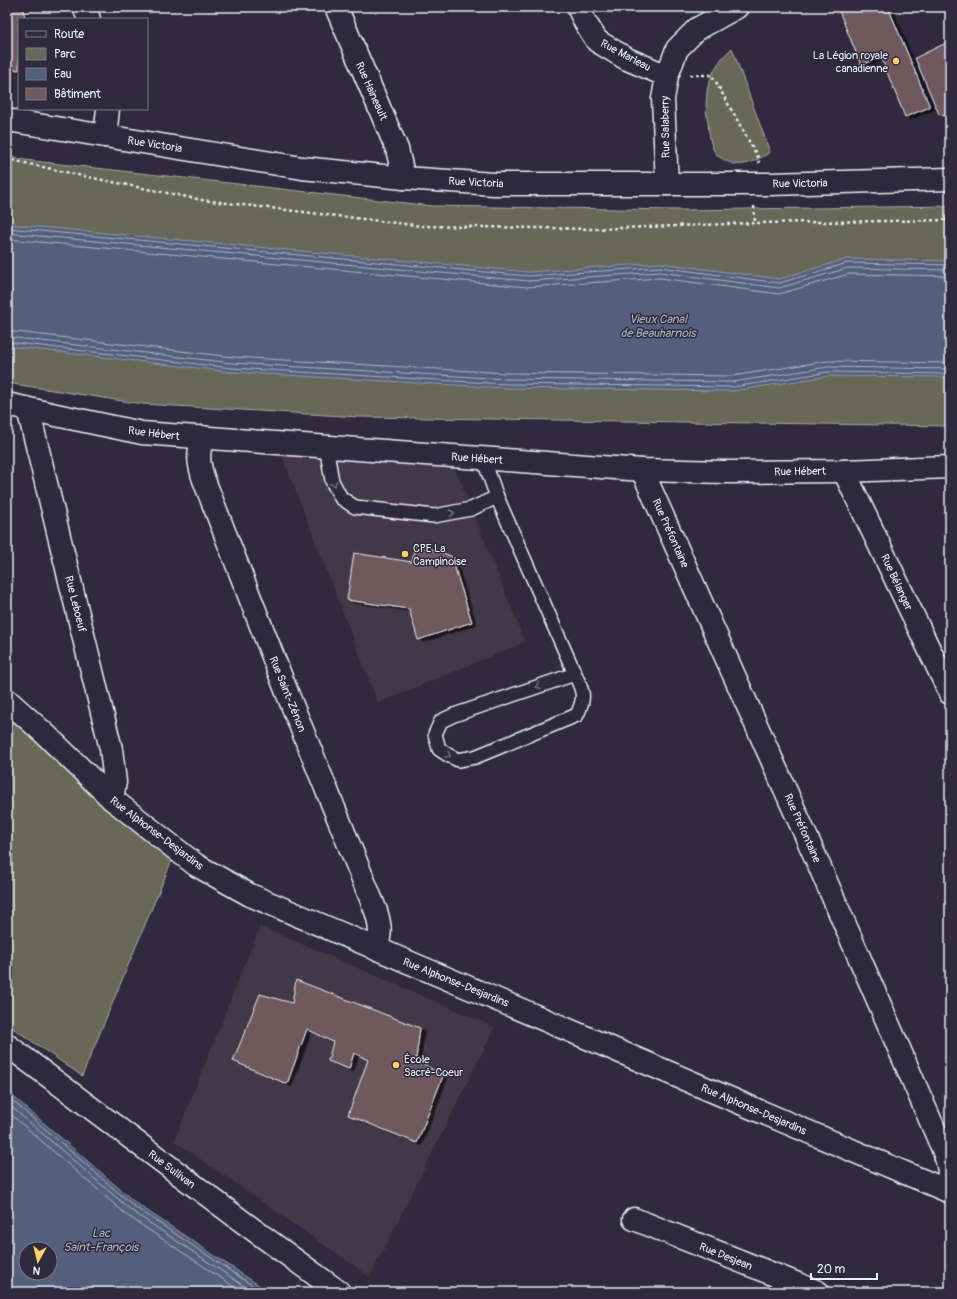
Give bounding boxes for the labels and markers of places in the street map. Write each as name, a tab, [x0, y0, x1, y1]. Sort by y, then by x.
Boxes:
place label: La Légion royale canadienne	[813, 49, 889, 75]
marker: La Légion royale canadienne	[891, 56, 901, 66]
place label: CPE La Campinoise	[413, 542, 467, 568]
marker: CPE La Campinoise	[400, 549, 410, 559]
place label: École Sacré-Coeur	[404, 1053, 463, 1079]
marker: École Sacré-Coeur	[391, 1060, 401, 1070]

